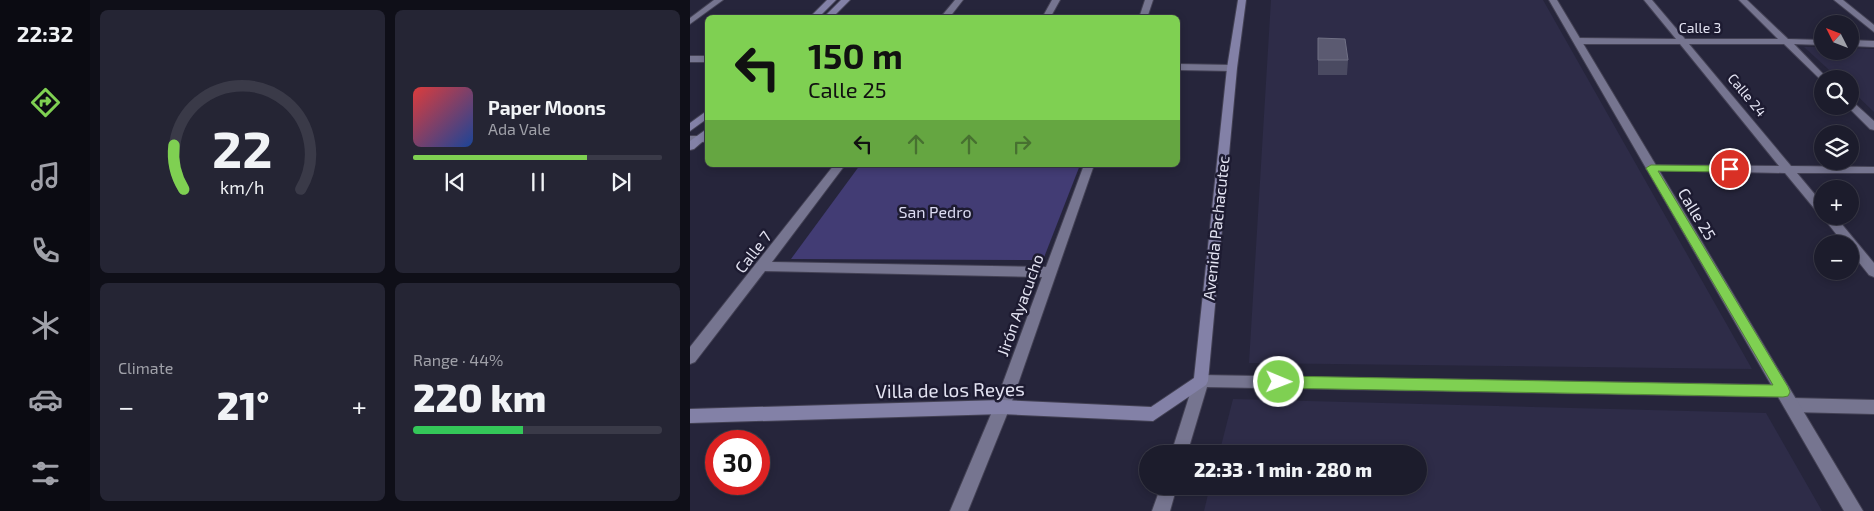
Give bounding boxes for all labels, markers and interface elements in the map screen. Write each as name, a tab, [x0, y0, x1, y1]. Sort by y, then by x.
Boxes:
north arrow	[1814, 15, 1859, 60]
map controls	[1814, 15, 1859, 280]
street label: Calle 3	[1679, 19, 1721, 36]
text: 22:32	[17, 20, 73, 46]
text: 150 m	[808, 34, 903, 76]
icon: left	[725, 35, 790, 100]
street label: Calle 24	[1724, 70, 1770, 120]
button: search	[1814, 70, 1859, 115]
text: Calle 25	[808, 76, 887, 102]
icon: directions	[28, 85, 63, 120]
text: Paper Moons	[488, 96, 606, 119]
text: 22	[212, 116, 273, 178]
text: Ada Vale	[488, 119, 551, 138]
button: layers	[1814, 125, 1859, 170]
icon: left	[849, 130, 877, 158]
icon: ahead	[902, 130, 930, 158]
icon: ahead	[955, 130, 983, 158]
icon: right	[1008, 130, 1036, 158]
pin	[1709, 148, 1751, 190]
street label: Avenida Pachacutec	[1198, 155, 1233, 301]
icon: arrive	[1716, 155, 1744, 183]
icon: music	[28, 159, 63, 194]
icon: previous	[441, 168, 469, 196]
icon: pause	[524, 168, 552, 196]
icon: next	[607, 168, 635, 196]
text: km/h	[220, 176, 265, 198]
button: +	[1814, 180, 1859, 225]
street label: Calle 25	[1675, 184, 1720, 243]
park label: San Pedro	[898, 202, 972, 221]
street label: Calle 7	[730, 227, 775, 276]
icon: phone	[28, 233, 63, 268]
button: −	[1814, 235, 1859, 280]
street label: Jirón Ayacucho	[992, 251, 1047, 358]
icon: climate	[28, 308, 63, 343]
text: Range · 44%	[413, 350, 503, 369]
position arrow	[1252, 355, 1304, 407]
text: Climate	[118, 358, 173, 377]
text: 220 km	[413, 374, 546, 420]
street label: Villa de los Reyes	[875, 377, 1025, 402]
icon: car	[28, 382, 63, 417]
text: 21°	[217, 382, 269, 428]
text: −	[118, 389, 134, 423]
text: +	[352, 389, 367, 423]
speed limit sign: 30	[705, 430, 770, 495]
icon: filters	[28, 456, 63, 491]
text: 22:33 · 1 min · 280 m	[1194, 458, 1372, 481]

